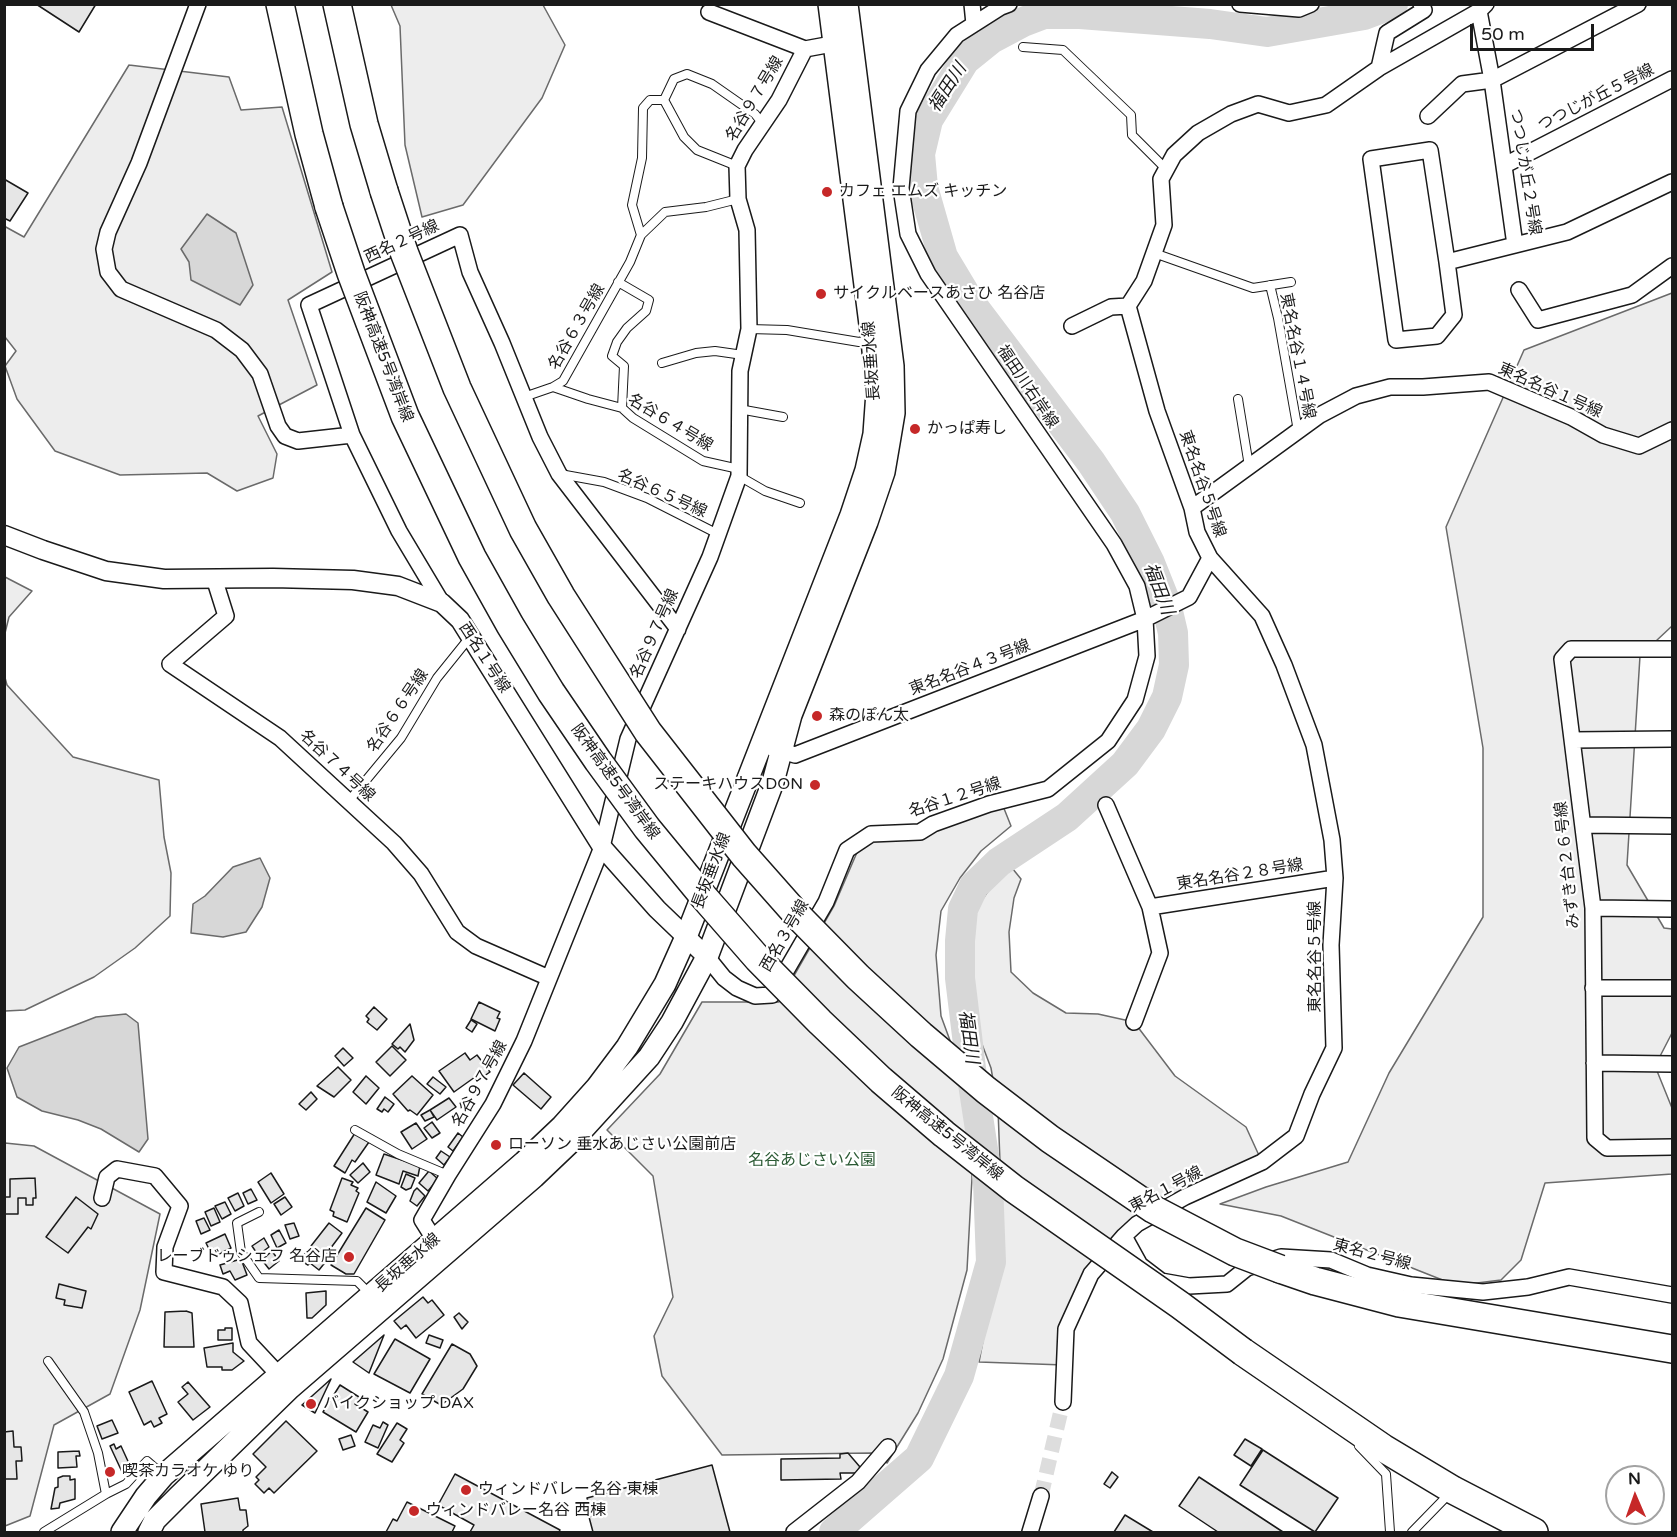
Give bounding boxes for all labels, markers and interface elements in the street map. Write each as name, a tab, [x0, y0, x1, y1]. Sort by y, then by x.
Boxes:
scale bar	[1473, 12, 1598, 50]
text: 50 m	[1481, 23, 1525, 45]
street label: 名谷９７号線	[722, 53, 788, 145]
water label: 福田川	[924, 59, 972, 117]
street label: つつじが丘５号線	[1535, 60, 1657, 136]
street label: つつじが丘２号線	[1506, 107, 1544, 237]
place label: カフェ エムズ キッチン	[839, 182, 1007, 202]
marker: カフェ エムズ キッチン	[820, 185, 834, 199]
street label: 西名２号線	[362, 216, 442, 268]
street label: 名谷６３号線	[545, 281, 609, 373]
place label: サイクルベースあさひ 名谷店	[833, 284, 1045, 304]
marker: サイクルベースあさひ 名谷店	[814, 287, 828, 301]
street label: 阪神高速5号湾岸線	[349, 289, 417, 425]
street label: 東名名谷１４号線	[1275, 291, 1319, 421]
street label: 長坂垂水線	[860, 320, 884, 402]
street label: 福田川右岸線	[992, 342, 1062, 432]
street label: 東名名谷１号線	[1495, 359, 1605, 423]
street label: 名谷６４号線	[624, 390, 716, 456]
place label: かっぱ寿し	[927, 419, 1007, 439]
marker: かっぱ寿し	[908, 422, 922, 436]
street label: 東名名谷５号線	[1175, 428, 1229, 540]
street label: 名谷６５号線	[614, 466, 710, 522]
water label: 福田川	[1138, 560, 1178, 618]
street label: 名谷９７号線	[627, 586, 683, 682]
street label: 西名１号線	[454, 619, 514, 697]
street label: 東名名谷４３号線	[907, 636, 1033, 700]
street label: 名谷６６号線	[363, 666, 433, 756]
place label: 森のぽん太	[829, 706, 909, 726]
marker: 森のぽん太	[810, 709, 824, 723]
street label: 阪神高速5号湾岸線	[567, 721, 663, 843]
street label: 名谷７４号線	[295, 726, 379, 806]
street label: 名谷１２号線	[906, 774, 1004, 822]
place label: ステーキハウスDON	[653, 775, 803, 795]
marker: ステーキハウスDON	[808, 778, 822, 792]
street label: みずき台２６号線	[1552, 800, 1584, 930]
street label: 長坂垂水線	[689, 830, 735, 912]
street label: 東名名谷２８号線	[1175, 856, 1305, 894]
street label: 西名３号線	[757, 897, 813, 975]
street label: 東名名谷５号線	[1306, 901, 1326, 1013]
water label: 福田川	[954, 1009, 982, 1065]
street label: 名谷９７号線	[448, 1037, 512, 1131]
street label: 阪神高速5号湾岸線	[887, 1083, 1007, 1185]
place label: ローソン 垂水あじさい公園前店	[508, 1135, 736, 1155]
marker: ローソン 垂水あじさい公園前店	[489, 1138, 503, 1152]
park label: 名谷あじさい公園	[748, 1151, 876, 1171]
street label: 東名１号線	[1126, 1163, 1206, 1217]
street label: 長坂垂水線	[372, 1230, 444, 1296]
street label: 東名２号線	[1331, 1235, 1413, 1275]
place label: レーブドゥシェフ 名谷店	[157, 1247, 337, 1267]
marker: レーブドゥシェフ 名谷店	[342, 1250, 356, 1264]
place label: バイクショップ DAX	[323, 1394, 474, 1414]
marker: バイクショップ DAX	[304, 1397, 318, 1411]
place label: 喫茶カラオケ ゆり	[122, 1462, 254, 1482]
marker: 喫茶カラオケ ゆり	[103, 1465, 117, 1479]
north arrow	[1605, 1465, 1665, 1525]
text: N	[1628, 1469, 1641, 1489]
place label: ウィンドバレー名谷 東棟	[478, 1480, 658, 1500]
marker: ウィンドバレー名谷 東棟	[459, 1483, 473, 1497]
place label: ウィンドバレー名谷 西棟	[426, 1501, 606, 1521]
marker: ウィンドバレー名谷 西棟	[407, 1504, 421, 1518]

